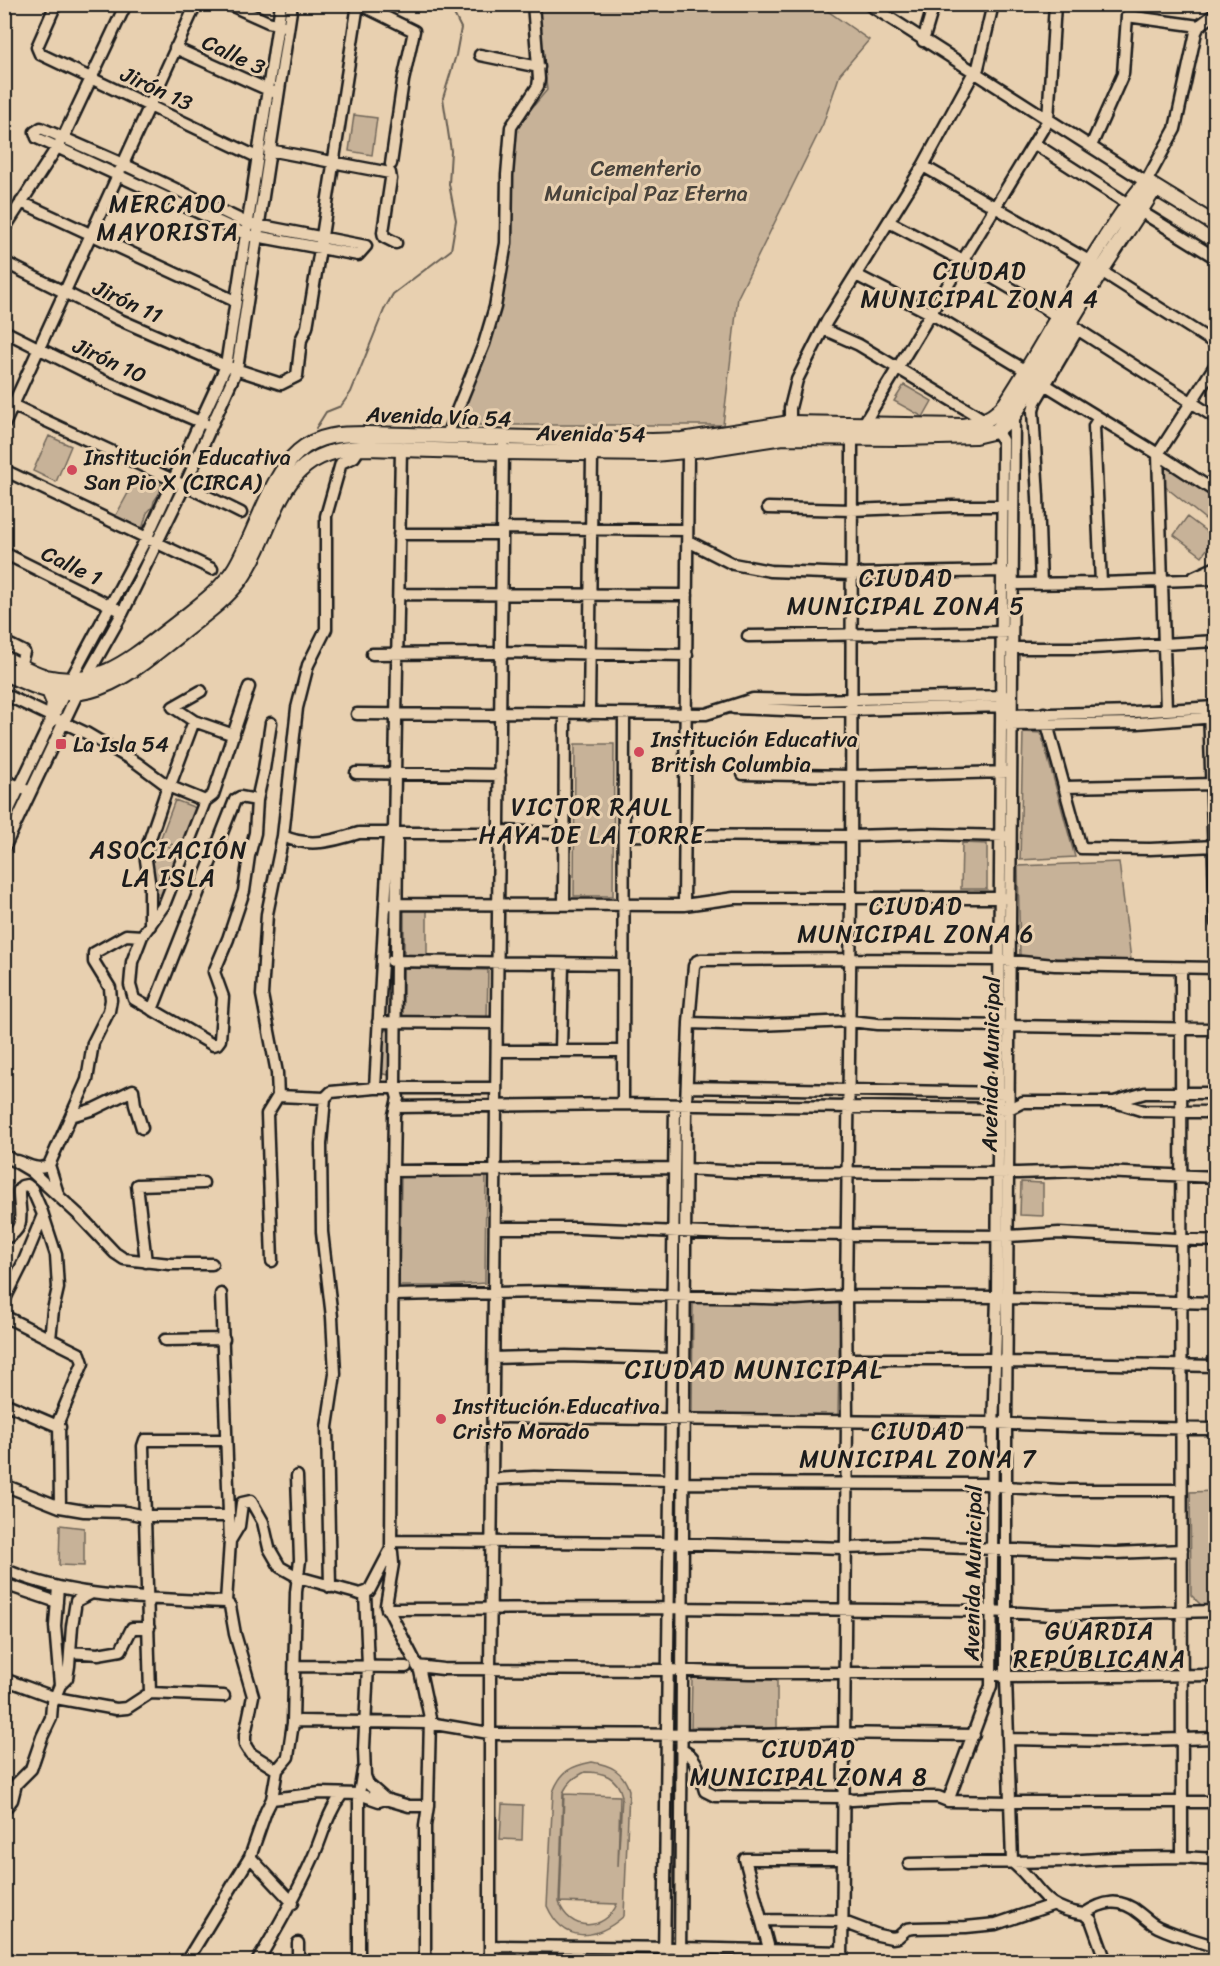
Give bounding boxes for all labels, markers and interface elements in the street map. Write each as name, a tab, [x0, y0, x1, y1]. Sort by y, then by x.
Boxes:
street label: Calle 3	[195, 23, 272, 86]
street label: Jirón 13	[113, 54, 199, 122]
park label: Cementerio Municipal Paz Eterna	[544, 149, 748, 213]
district label: MERCADO MAYORISTA	[96, 183, 240, 253]
district label: CIUDAD MUNICIPAL ZONA 4	[861, 250, 1100, 320]
street label: Jirón 11	[86, 268, 169, 335]
street label: Jirón 10	[66, 326, 153, 395]
street label: Avenida Vía 54	[365, 394, 513, 439]
street label: Avenida 54	[535, 413, 646, 454]
place label: Institución Educativa San Pio X (CIRCA)	[83, 438, 291, 502]
marker: Institución Educativa San Pio X (CIRCA)	[65, 463, 79, 477]
street label: Calle 1	[35, 534, 109, 597]
district label: CIUDAD MUNICIPAL ZONA 5	[787, 557, 1025, 627]
place label: Institución Educativa British Columbia	[650, 720, 858, 784]
place label: La Isla 54	[73, 725, 169, 764]
marker: La Isla 54	[54, 737, 68, 751]
marker: Institución Educativa British Columbia	[632, 745, 646, 759]
district label: VICTOR RAUL HAYA DE LA TORRE	[479, 786, 705, 856]
district label: ASOCIACIÓN LA ISLA	[89, 829, 248, 899]
district label: CIUDAD MUNICIPAL ZONA 6	[797, 885, 1035, 955]
street label: Avenida Municipal	[969, 975, 1012, 1153]
district label: CIUDAD MUNICIPAL	[625, 1346, 883, 1392]
place label: Institución Educativa Cristo Morado	[452, 1387, 660, 1451]
district label: CIUDAD MUNICIPAL ZONA 7	[799, 1410, 1037, 1480]
marker: Institución Educativa Cristo Morado	[434, 1412, 448, 1426]
street label: Avenida Municipal	[951, 1484, 994, 1662]
district label: GUARDIA REPÚBLICANA	[1013, 1610, 1187, 1680]
district label: CIUDAD MUNICIPAL ZONA 8	[690, 1728, 928, 1798]

